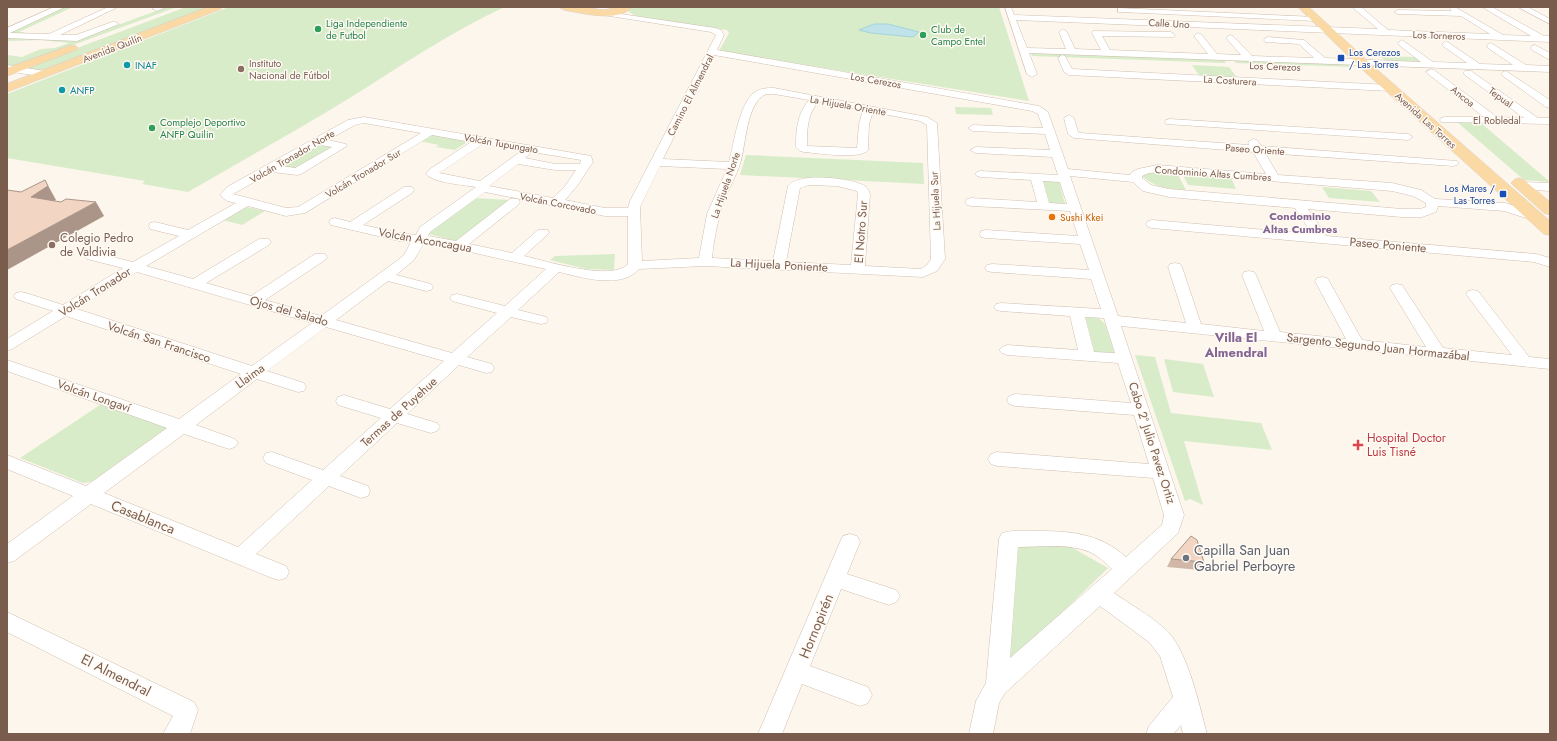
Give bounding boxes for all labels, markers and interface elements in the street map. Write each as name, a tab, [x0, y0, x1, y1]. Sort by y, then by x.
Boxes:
street label: Calle Uno	[1148, 15, 1191, 32]
place label: Liga Independiente de Futbol	[326, 16, 408, 43]
place label: Club de Campo Entel	[931, 22, 985, 49]
marker: Liga Independiente de Futbol	[313, 24, 323, 34]
street label: Los Torneros	[1412, 27, 1466, 44]
street label: Avenida Quilín	[80, 30, 144, 67]
marker: Club de Campo Entel	[918, 30, 928, 40]
place label: Los Cerezos / Las Torres	[1349, 45, 1400, 72]
street label: Camino El Almendral	[663, 52, 718, 139]
marker: Los Cerezos / Las Torres	[1336, 53, 1346, 63]
place label: Instituto Nacional de Fútbol	[249, 56, 330, 83]
place label: INAF	[135, 58, 157, 73]
street label: Los Cerezos	[1249, 58, 1301, 75]
marker: INAF	[122, 60, 132, 70]
marker: Instituto Nacional de Fútbol	[236, 64, 246, 74]
street label: Los Cerezos	[849, 69, 902, 92]
street label: La Costurera	[1203, 72, 1257, 89]
street label: Ancoa	[1447, 82, 1478, 111]
place label: ANFP	[70, 83, 95, 98]
street label: Tepual	[1485, 83, 1516, 111]
marker: ANFP	[57, 85, 67, 95]
street label: Avenida Las Torres	[1392, 89, 1460, 152]
street label: La Hijuela Oriente	[809, 91, 887, 120]
street label: El Robledal	[1473, 113, 1521, 128]
place label: Complejo Deportivo ANFP Quilin	[160, 115, 246, 142]
marker: Complejo Deportivo ANFP Quilin	[147, 123, 157, 133]
street label: Volcán Tronador Norte	[247, 126, 338, 187]
street label: Volcán Tupungato	[463, 130, 540, 157]
street label: Paseo Oriente	[1225, 140, 1285, 159]
street label: Volcán Tronador Sur	[323, 145, 404, 202]
street label: La Hijuela Norte	[707, 150, 744, 220]
street label: Condominio Altas Cumbres	[1154, 162, 1272, 185]
street label: La Hijuela Sur	[926, 170, 945, 231]
place label: Los Mares / Las Torres	[1444, 181, 1495, 208]
street label: Volcán Corcovado	[518, 189, 598, 218]
marker: Los Mares / Las Torres	[1498, 189, 1508, 199]
street label: El Notro Sur	[850, 199, 872, 264]
district label: Condominio Altas Cumbres	[1262, 208, 1337, 237]
place label: Sushi Kkei	[1060, 210, 1103, 225]
marker: Sushi Kkei	[1047, 212, 1057, 222]
street label: Volcán Aconcagua	[377, 223, 473, 257]
place label: Colegio Pedro de Valdivia	[60, 229, 134, 261]
street label: Paseo Poniente	[1349, 233, 1427, 257]
marker: Colegio Pedro de Valdivia	[47, 240, 57, 250]
street label: La Hijuela Poniente	[730, 253, 828, 277]
street label: Volcán Tronador	[55, 262, 135, 321]
street label: Ojos del Salado	[248, 291, 331, 331]
street label: Volcán San Francisco	[105, 317, 214, 367]
district label: Villa El Almendral	[1204, 328, 1267, 362]
street label: Sargento Segundo Juan Hormazábal	[1286, 328, 1470, 366]
street label: Llaima	[232, 359, 268, 393]
street label: Termas de Puyehue	[357, 373, 441, 451]
street label: Volcán Longaví	[55, 375, 134, 417]
street label: Cabo 2º Julio Pavez Ortiz	[1124, 380, 1180, 507]
place label: Hospital Doctor Luis Tisné	[1367, 429, 1447, 461]
marker: Hospital Doctor Luis Tisné	[1352, 439, 1364, 451]
street label: Casablanca	[108, 495, 178, 539]
place label: Capilla San Juan Gabriel Perboyre	[1194, 540, 1295, 576]
marker: Capilla San Juan Gabriel Perboyre	[1181, 553, 1191, 563]
street label: Hornopirén	[794, 591, 838, 661]
street label: El Almendral	[78, 649, 154, 701]

